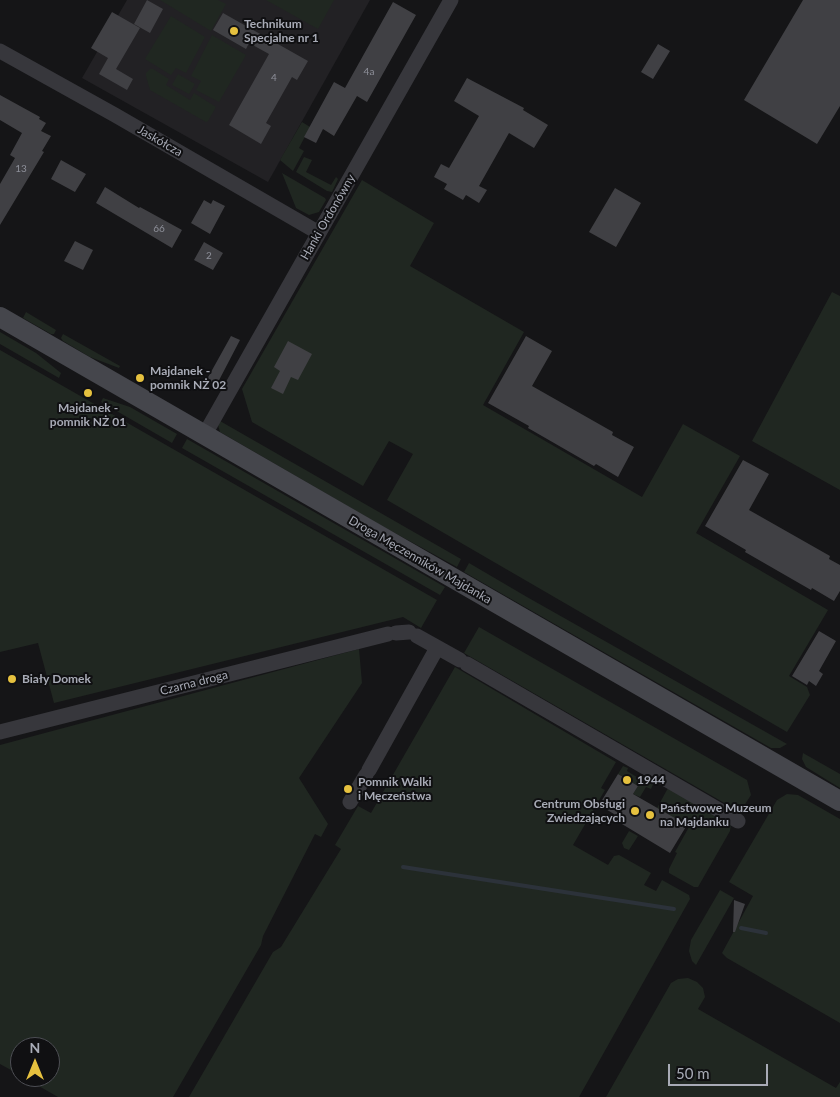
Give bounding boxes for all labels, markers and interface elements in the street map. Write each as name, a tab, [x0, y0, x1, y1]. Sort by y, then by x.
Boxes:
place label: Technikum Specjalne nr 1	[244, 17, 319, 45]
marker: Technikum Specjalne nr 1	[228, 25, 240, 37]
house number: 4a	[364, 66, 374, 78]
house number: 4	[271, 72, 277, 84]
street label: Jaskółcza	[135, 122, 185, 160]
house number: 13	[15, 163, 27, 175]
street label: Hanki Ordonówny	[298, 172, 358, 262]
house number: 66	[153, 223, 165, 235]
house number: 2	[206, 250, 212, 262]
place label: Majdanek - pomnik NŻ 02	[150, 364, 226, 392]
marker: Majdanek - pomnik NŻ 02	[134, 372, 146, 384]
marker: Majdanek - pomnik NŻ 01	[82, 387, 94, 399]
place label: Majdanek - pomnik NŻ 01	[50, 401, 126, 429]
street label: Droga Męczenników Majdanka	[346, 513, 494, 607]
street label: Czarna droga	[159, 668, 229, 698]
place label: Biały Domek	[22, 672, 91, 686]
marker: Biały Domek	[6, 673, 18, 685]
place label: 1944	[637, 773, 665, 787]
marker: 1944	[621, 774, 633, 786]
place label: Pomnik Walki i Męczeństwa	[358, 775, 432, 803]
marker: Pomnik Walki i Męczeństwa	[342, 783, 354, 795]
place label: Centrum Obsługi Zwiedzających	[534, 797, 625, 825]
place label: Państwowe Muzeum na Majdanku	[660, 801, 772, 829]
marker: Centrum Obsługi Zwiedzających	[629, 805, 641, 817]
marker: Państwowe Muzeum na Majdanku	[644, 809, 656, 821]
north arrow	[10, 1037, 60, 1087]
text: N	[30, 1039, 40, 1056]
scale bar	[670, 1054, 770, 1086]
text: 50 m	[676, 1064, 710, 1082]

